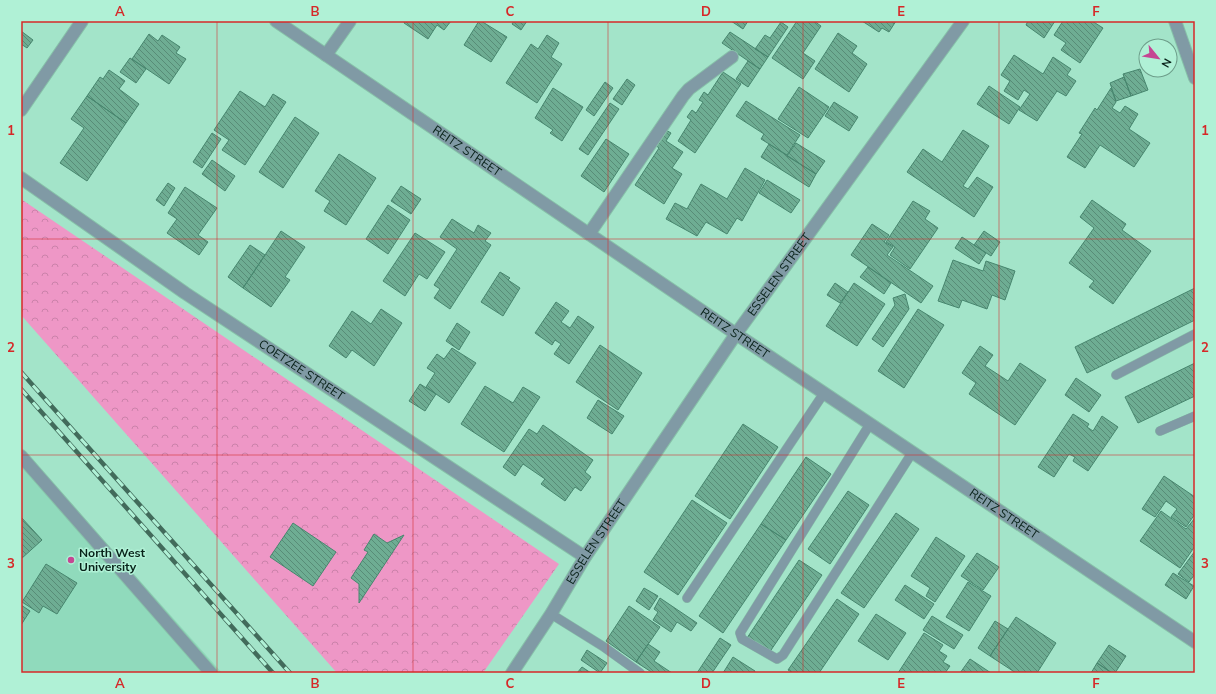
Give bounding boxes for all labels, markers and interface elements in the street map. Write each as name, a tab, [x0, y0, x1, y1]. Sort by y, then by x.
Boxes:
text: A	[115, 3, 125, 19]
text: B	[311, 3, 320, 19]
text: C	[506, 3, 515, 19]
text: D	[701, 3, 711, 19]
text: E	[897, 3, 905, 19]
text: F	[1092, 3, 1100, 19]
north arrow	[1138, 38, 1178, 78]
text: N	[1159, 56, 1175, 70]
text: 1	[7, 122, 15, 138]
street label: REITZ STREET	[430, 122, 505, 180]
text: 1	[1201, 122, 1209, 138]
street label: ESSELEN STREET	[744, 229, 814, 319]
street label: REITZ STREET	[698, 304, 773, 362]
street label: COETZEE STREET	[256, 336, 348, 404]
text: 2	[7, 339, 15, 355]
text: 2	[1201, 339, 1209, 355]
street label: REITZ STREET	[967, 485, 1042, 542]
street label: ESSELEN STREET	[563, 495, 630, 587]
place label: North West University	[79, 545, 146, 574]
text: 3	[7, 555, 15, 571]
marker: North West University	[66, 555, 76, 565]
text: 3	[1201, 555, 1209, 571]
text: A	[115, 675, 125, 691]
text: B	[311, 675, 320, 691]
text: C	[506, 675, 515, 691]
text: D	[701, 675, 711, 691]
text: E	[897, 675, 905, 691]
text: F	[1092, 675, 1100, 691]

